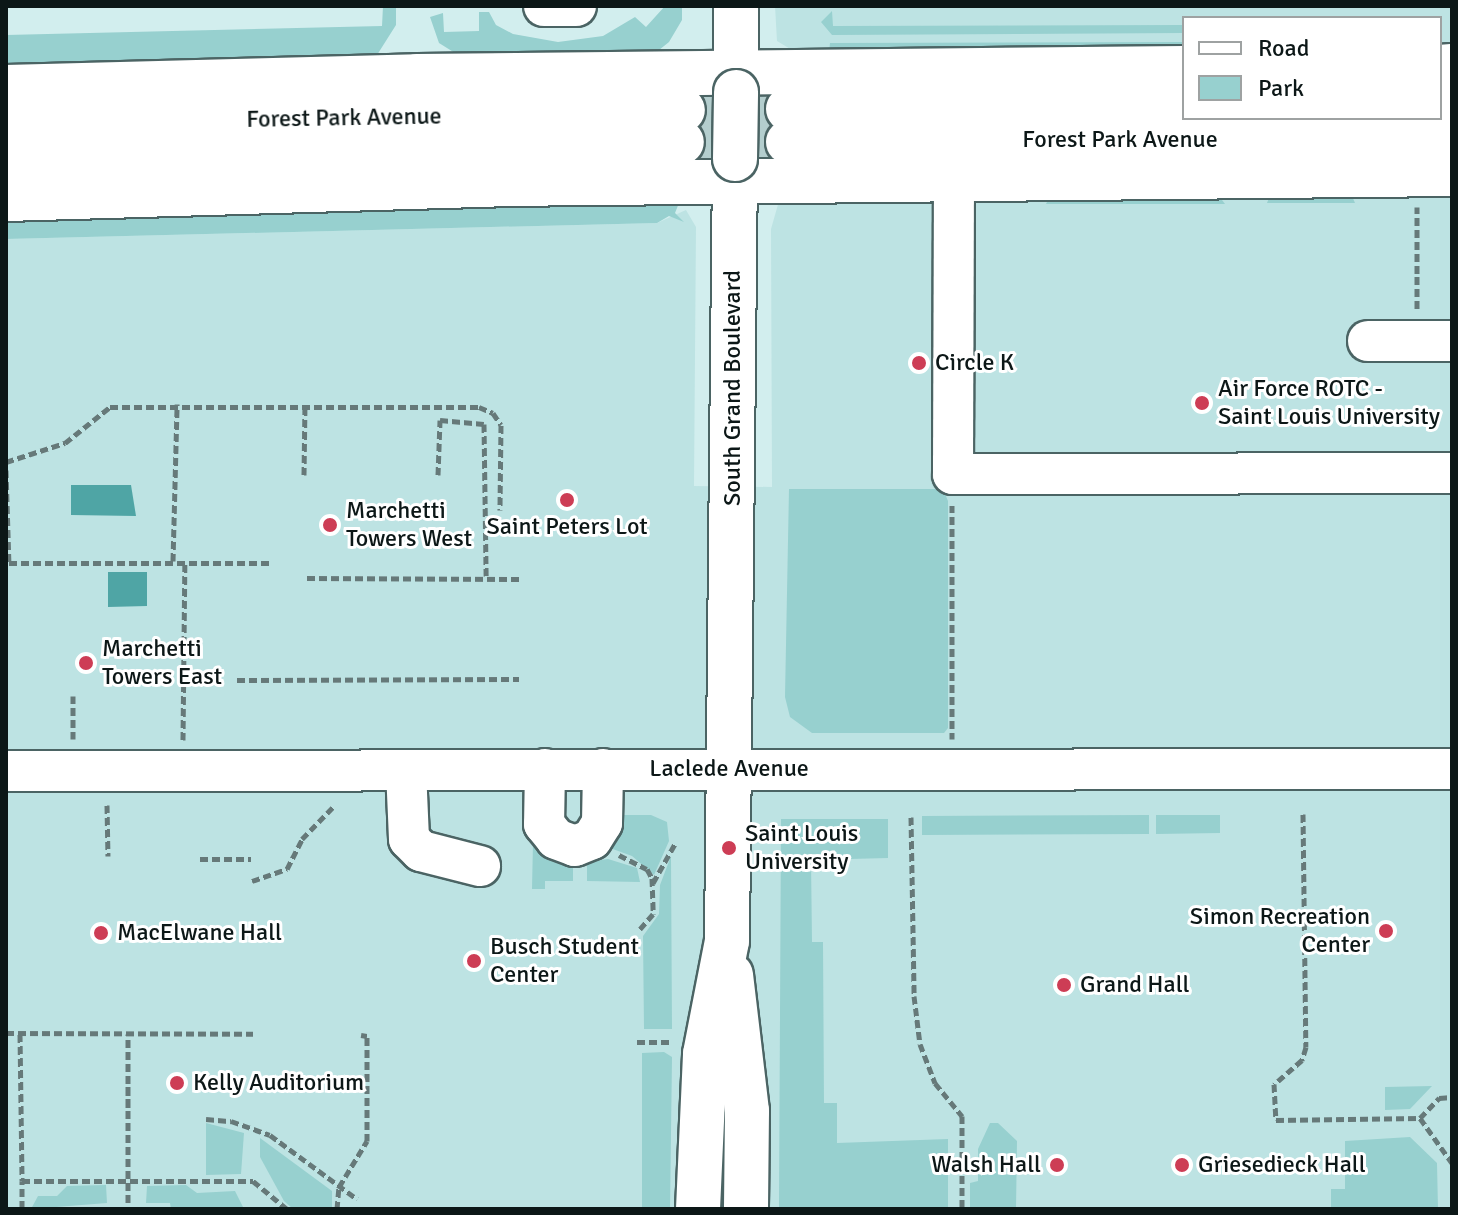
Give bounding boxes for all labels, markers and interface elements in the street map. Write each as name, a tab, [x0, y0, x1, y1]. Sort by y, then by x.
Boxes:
legend	[1182, 16, 1442, 120]
text: Road	[1258, 33, 1309, 63]
text: Park	[1258, 73, 1304, 103]
street label: Forest Park Avenue	[246, 102, 442, 134]
street label: Forest Park Avenue	[1022, 126, 1218, 154]
street label: South Grand Boulevard	[719, 270, 747, 506]
place label: Circle K	[935, 349, 1014, 377]
marker: Circle K	[910, 354, 928, 372]
place label: Air Force ROTC - Saint Louis University	[1218, 375, 1440, 431]
marker: Air Force ROTC - Saint Louis University	[1193, 394, 1211, 412]
marker: Saint Peters Lot	[558, 491, 576, 509]
place label: Marchetti Towers West	[346, 497, 472, 553]
place label: Saint Peters Lot	[486, 513, 648, 541]
marker: Marchetti Towers West	[321, 516, 339, 534]
place label: Marchetti Towers East	[102, 635, 222, 691]
marker: Marchetti Towers East	[77, 654, 95, 672]
street label: Laclede Avenue	[649, 755, 809, 783]
place label: Saint Louis University	[745, 820, 858, 876]
marker: Saint Louis University	[720, 839, 738, 857]
place label: Simon Recreation Center	[1190, 903, 1370, 959]
place label: MacElwane Hall	[117, 919, 282, 947]
marker: Simon Recreation Center	[1377, 922, 1395, 940]
marker: MacElwane Hall	[92, 924, 110, 942]
place label: Busch Student Center	[490, 933, 639, 989]
marker: Busch Student Center	[465, 952, 483, 970]
place label: Grand Hall	[1080, 971, 1190, 999]
marker: Grand Hall	[1055, 976, 1073, 994]
place label: Kelly Auditorium	[193, 1069, 364, 1097]
marker: Kelly Auditorium	[168, 1074, 186, 1092]
place label: Walsh Hall	[931, 1151, 1041, 1179]
place label: Griesedieck Hall	[1198, 1151, 1366, 1179]
marker: Walsh Hall	[1048, 1156, 1066, 1174]
marker: Griesedieck Hall	[1173, 1156, 1191, 1174]

